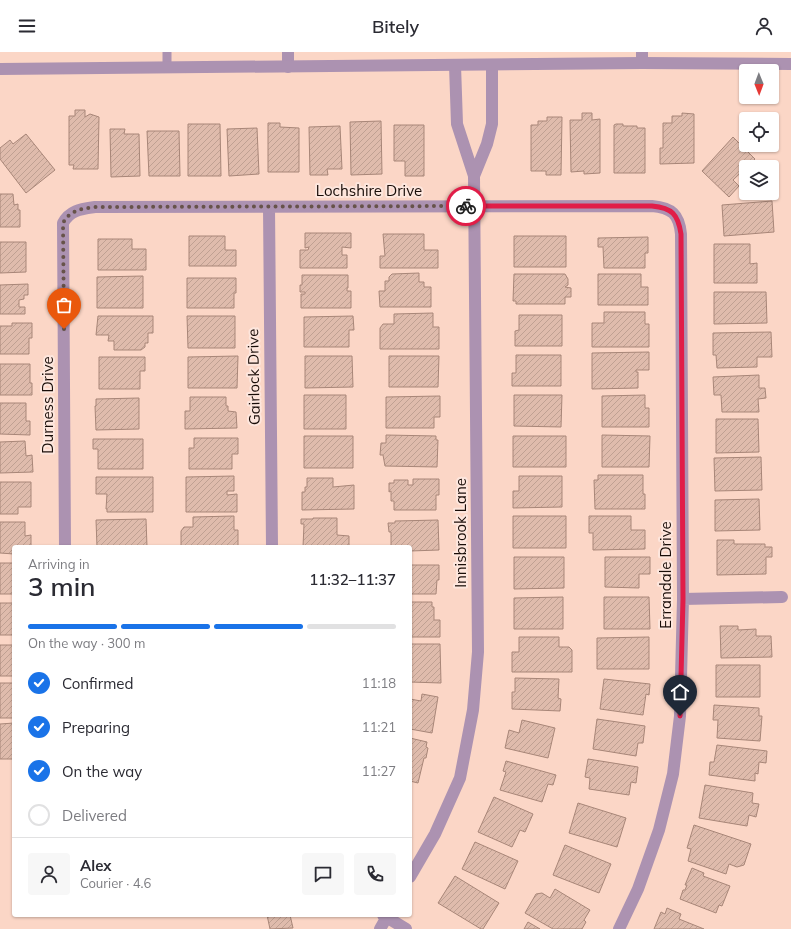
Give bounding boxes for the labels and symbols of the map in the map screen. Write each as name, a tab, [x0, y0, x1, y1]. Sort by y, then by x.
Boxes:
north arrow	[739, 64, 779, 104]
street label: Lochshire Drive	[316, 181, 422, 200]
courier	[446, 186, 486, 226]
pin	[47, 288, 81, 329]
street label: Gairlock Drive	[243, 329, 264, 425]
street label: Durness Drive	[38, 356, 57, 454]
street label: Innisbrook Lane	[451, 478, 470, 588]
street label: Errandale Drive	[656, 521, 675, 629]
pin	[663, 675, 697, 716]

